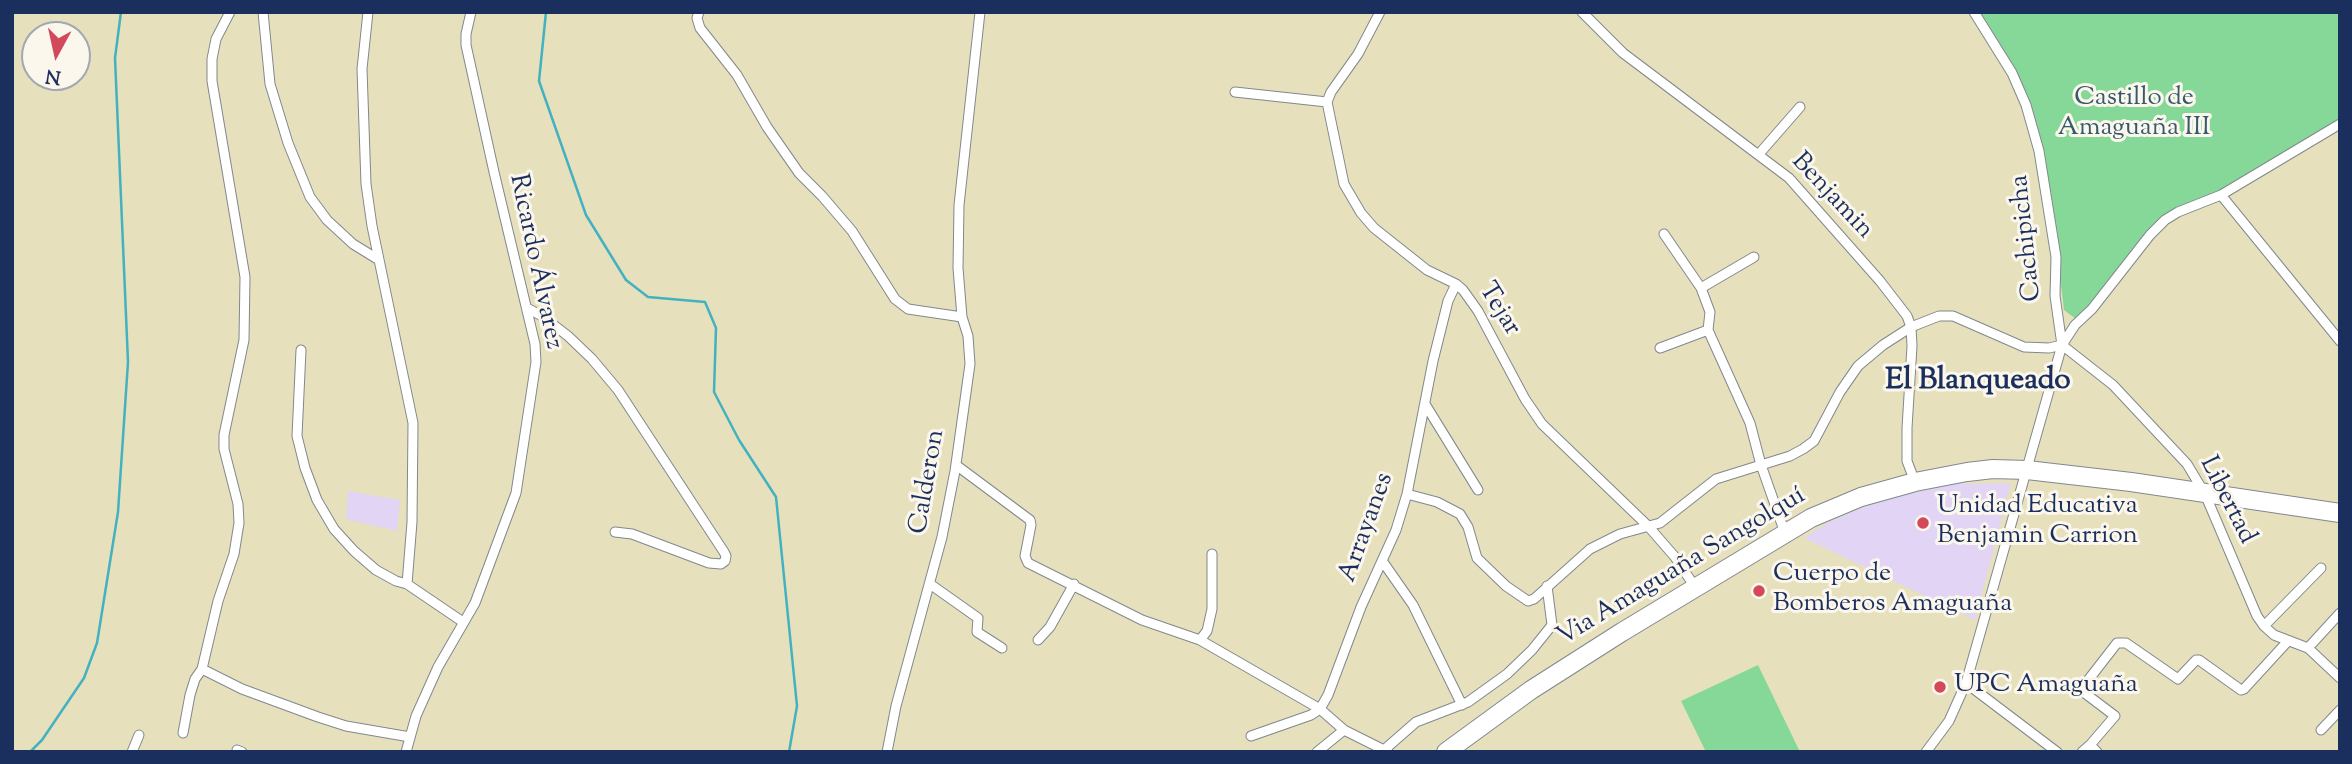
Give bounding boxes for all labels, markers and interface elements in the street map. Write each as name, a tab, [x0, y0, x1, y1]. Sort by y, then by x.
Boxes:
north arrow	[21, 21, 91, 91]
text: N	[44, 61, 63, 90]
park label: Castillo de Amaguaña III	[2058, 84, 2210, 146]
street label: Benjamin	[1783, 147, 1879, 247]
street label: Ricardo Álvarez	[500, 172, 568, 352]
street label: Cachipicha	[2006, 173, 2050, 303]
street label: Tejar	[1470, 278, 1526, 342]
district label: El Blanqueado	[1885, 365, 2071, 401]
street label: Calderon	[904, 427, 954, 537]
street label: Libertad	[2191, 452, 2261, 550]
street label: Arrayanes	[1334, 469, 1402, 587]
street label: Via Amaguaña Sangolquí	[1552, 481, 1812, 655]
place label: Unidad Educativa Benjamin Carrion	[1937, 492, 2138, 554]
marker: Unidad Educativa Benjamin Carrion	[1915, 515, 1931, 531]
place label: Cuerpo de Bomberos Amaguaña	[1773, 560, 2012, 622]
marker: Cuerpo de Bomberos Amaguaña	[1751, 583, 1767, 599]
place label: UPC Amaguaña	[1954, 671, 2138, 703]
marker: UPC Amaguaña	[1932, 679, 1948, 695]

